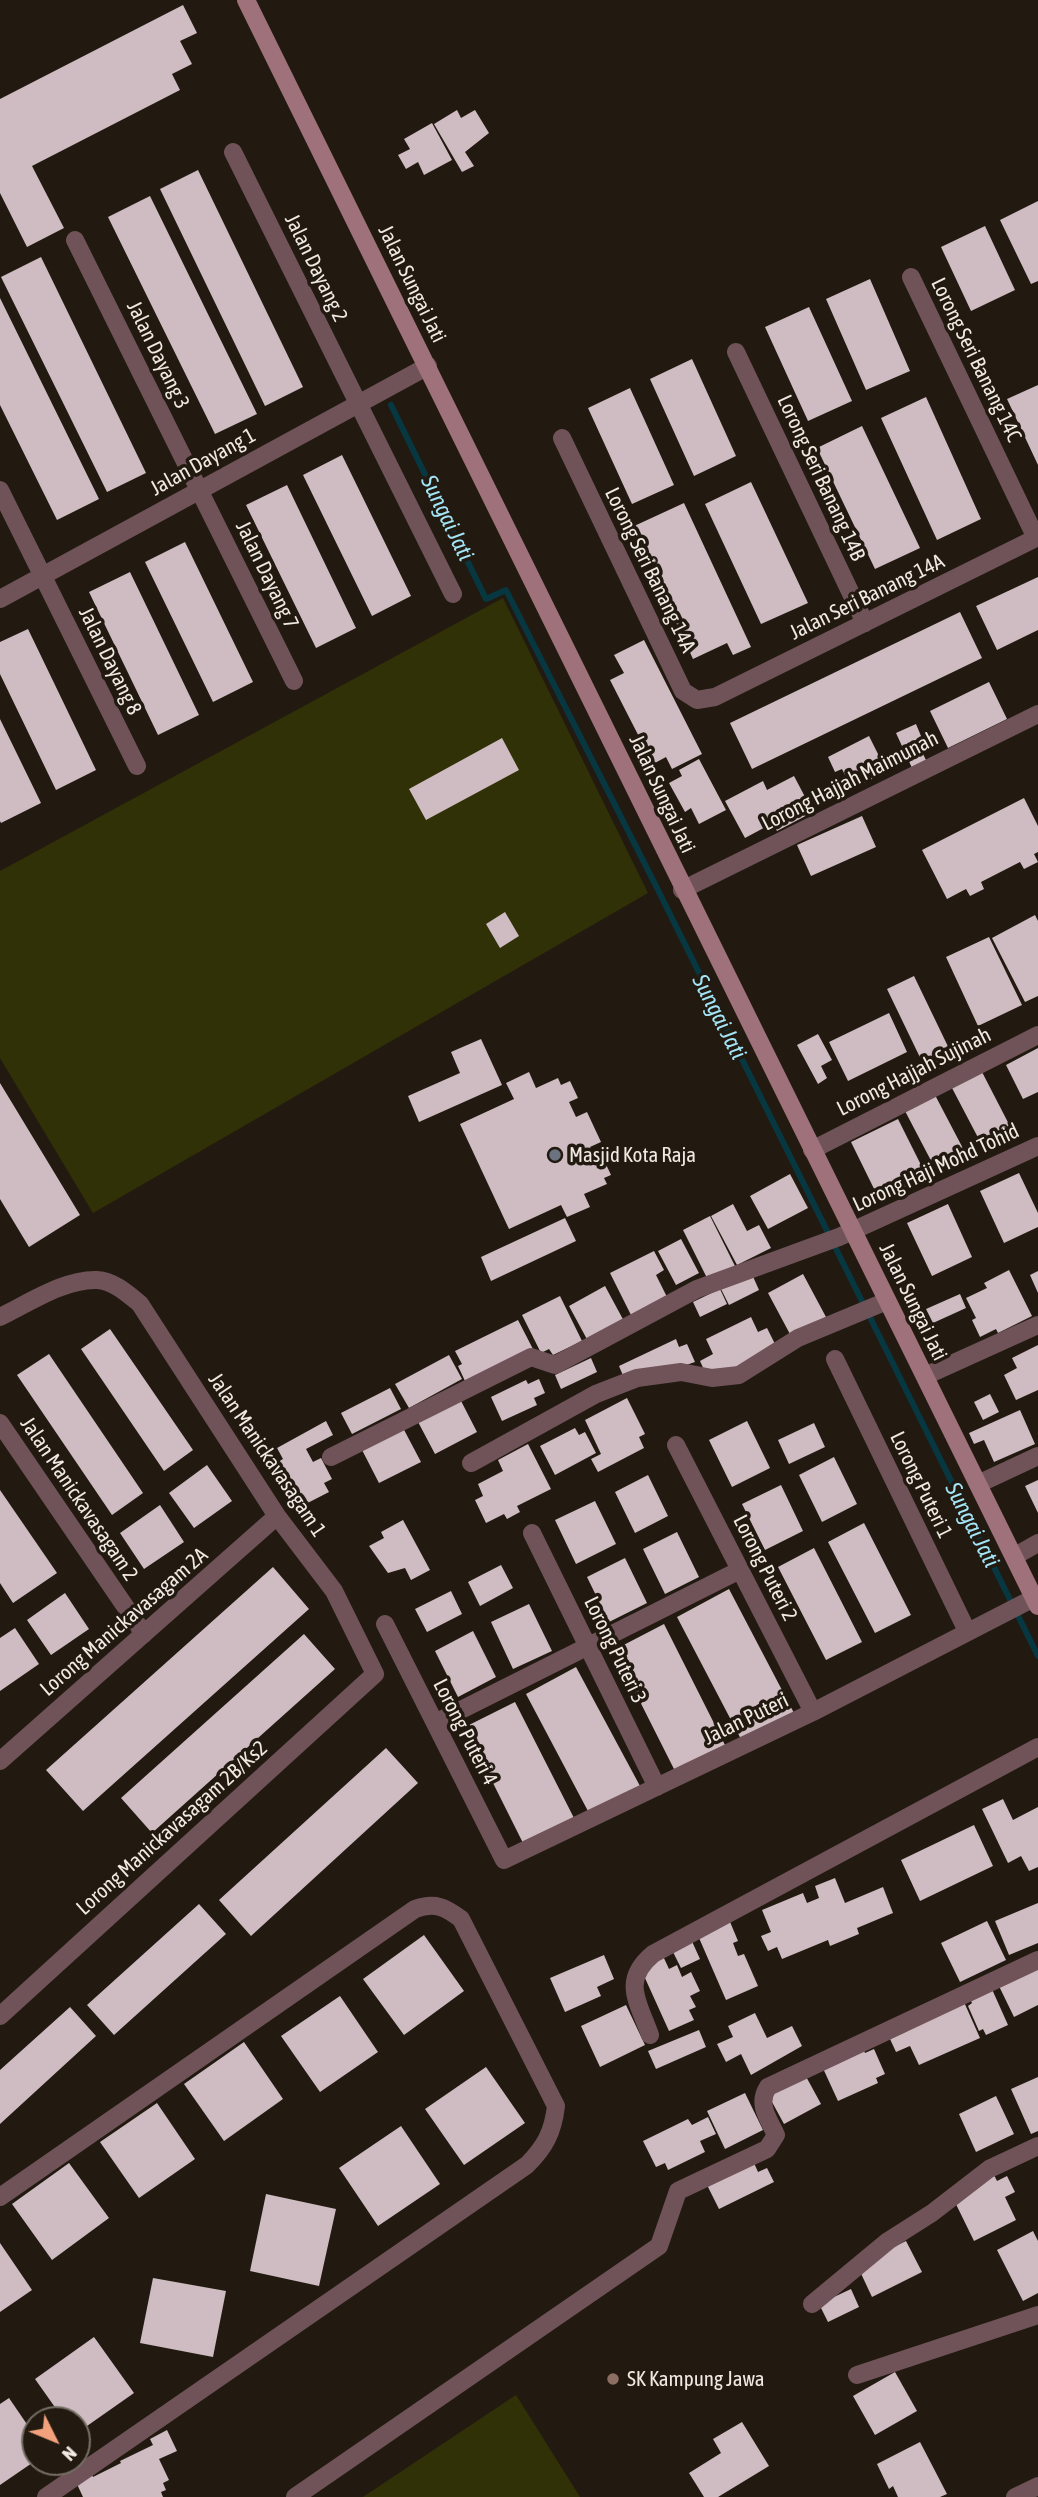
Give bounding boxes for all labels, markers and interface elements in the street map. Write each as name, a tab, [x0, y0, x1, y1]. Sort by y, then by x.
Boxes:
street label: Jalan Dayang 2	[279, 210, 353, 326]
street label: Jalan Sungai Jati	[373, 221, 451, 347]
street label: Lorong Seri Banang 14C	[925, 274, 1027, 446]
street label: Jalan Dayang 3	[121, 297, 195, 413]
street label: Lorong Seri Banang 14B	[772, 391, 870, 565]
street label: Jalan Dayang 1	[146, 423, 260, 501]
water label: Sungai Jati	[415, 471, 479, 565]
street label: Lorong Seri Banang 14A	[599, 483, 701, 657]
street label: Jalan Dayang 7	[230, 517, 304, 633]
street label: Jalan Seri Banang 14A	[786, 549, 948, 645]
street label: Jalan Dayang 8	[73, 603, 147, 719]
street label: Lorong Hajjah Maimunah	[758, 726, 942, 836]
street label: Jalan Sungai Jati	[624, 731, 700, 857]
water label: Sungai Jati	[686, 970, 752, 1064]
street label: Lorong Hajjah Sujinah	[833, 1022, 995, 1122]
street label: Lorong Haji Mohd Tohid	[849, 1118, 1023, 1218]
place label: Masjid Kota Raja	[569, 1142, 696, 1168]
marker: Masjid Kota Raja	[547, 1147, 563, 1163]
street label: Jalan Sungai Jati	[874, 1239, 952, 1365]
street label: Jalan Manickavasagam 1	[203, 1368, 331, 1542]
street label: Jalan Manickavasagam 2	[15, 1412, 143, 1586]
street label: Lorong Puteri 1	[884, 1427, 958, 1543]
water label: Sungai Jati	[939, 1478, 1005, 1572]
street label: Lorong Puteri 2	[728, 1511, 802, 1625]
street label: Lorong Manickavasagam 2A	[35, 1542, 213, 1702]
street label: Lorong Puteri 3	[578, 1592, 652, 1708]
street label: Lorong Puteri 4	[428, 1675, 502, 1789]
street label: Jalan Puteri	[699, 1688, 793, 1750]
street label: Lorong Manickavasagam 2B/Ks2	[71, 1736, 273, 1920]
place label: SK Kampung Jawa	[627, 2366, 765, 2392]
marker: SK Kampung Jawa	[605, 2371, 621, 2387]
north arrow	[21, 2406, 91, 2476]
text: N	[58, 2442, 82, 2466]

